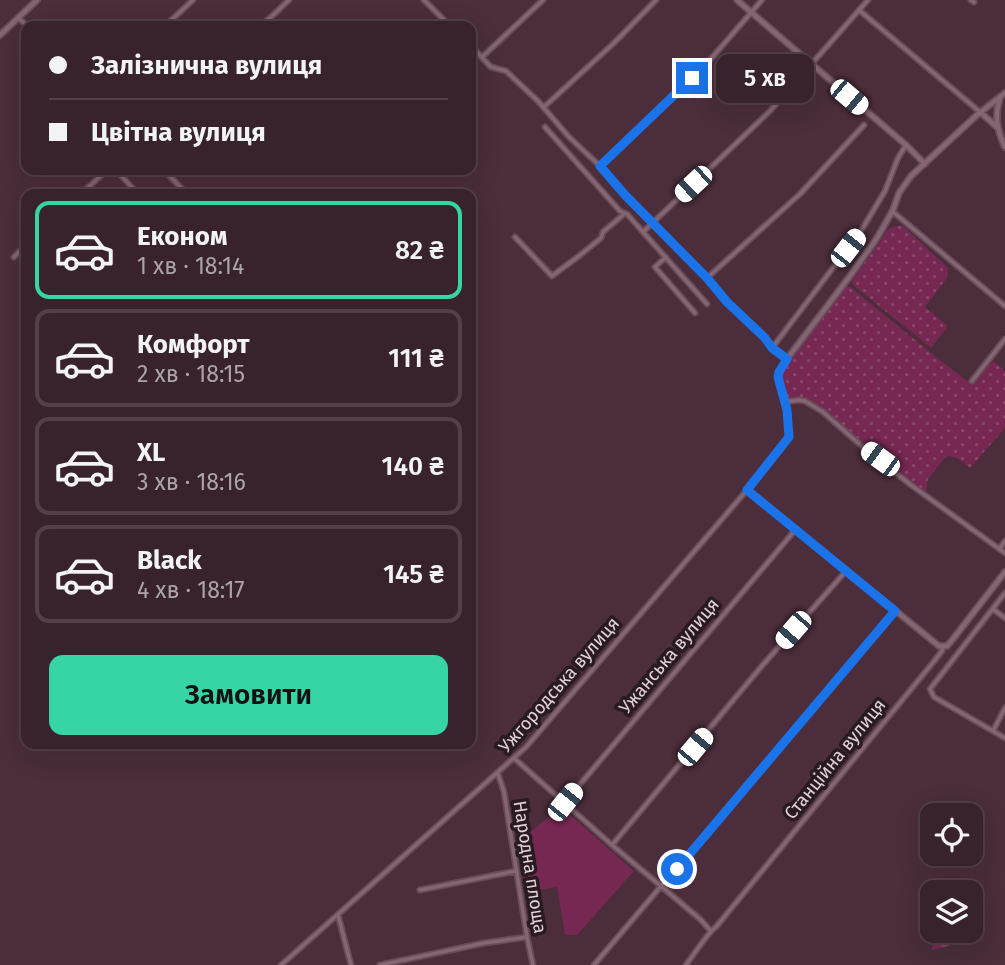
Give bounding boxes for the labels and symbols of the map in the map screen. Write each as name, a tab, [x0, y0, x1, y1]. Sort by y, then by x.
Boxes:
callout: 5 хв	[716, 54, 814, 102]
route end	[676, 62, 708, 94]
car	[827, 75, 872, 119]
car	[671, 162, 716, 206]
car	[827, 225, 870, 271]
car	[857, 438, 904, 480]
street label: Ужанська вулиця	[614, 594, 724, 718]
car	[772, 607, 815, 653]
street label: Ужгородська вулиця	[494, 613, 624, 757]
street label: Станційна вулиця	[780, 694, 890, 824]
car	[674, 724, 717, 770]
car	[544, 779, 587, 825]
street label: Народна площа	[509, 799, 551, 935]
route start	[661, 853, 693, 885]

